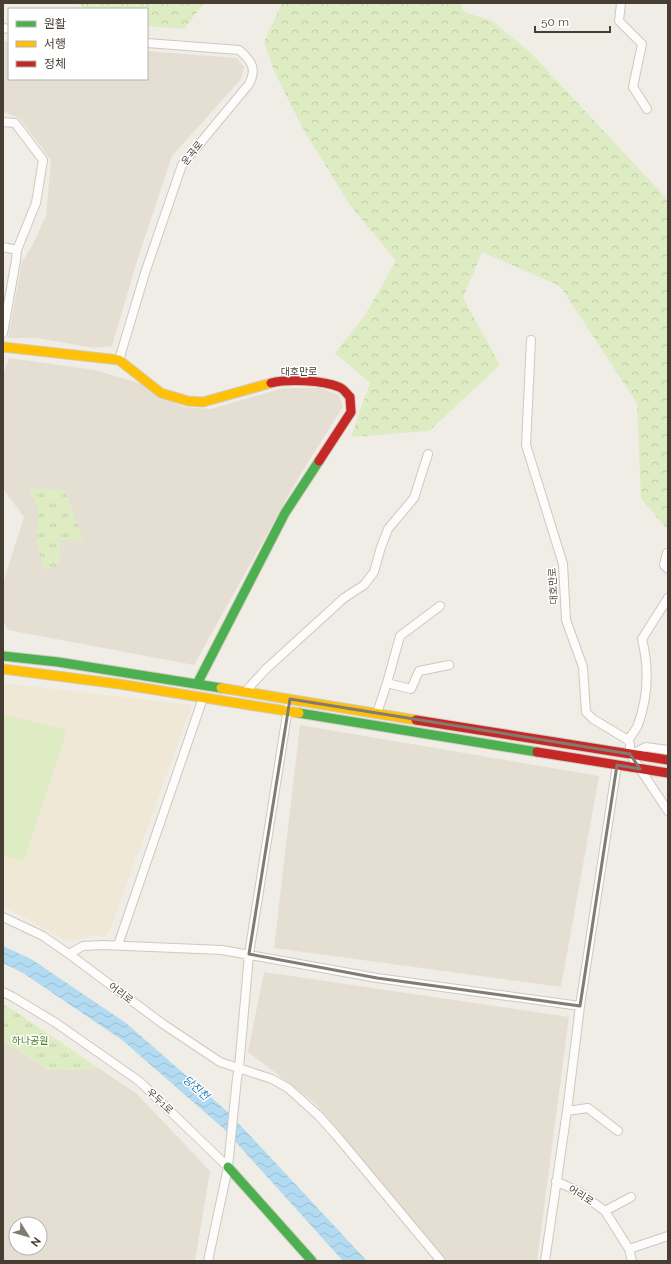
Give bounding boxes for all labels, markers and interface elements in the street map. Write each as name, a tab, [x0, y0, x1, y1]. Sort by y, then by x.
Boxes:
legend	[8, 8, 148, 80]
scale bar	[535, 8, 610, 34]
text: 50 m	[541, 15, 569, 29]
text: 원활	[44, 17, 66, 31]
text: 서행	[44, 37, 66, 51]
text: 정체	[44, 57, 66, 71]
street label: 운곡로	[179, 139, 205, 167]
street label: 대호만로	[281, 366, 317, 377]
street label: 대호만로	[547, 567, 559, 605]
street label: 어리로	[107, 980, 135, 1006]
park label: 하나공원	[12, 1035, 48, 1046]
water label: 당진천	[180, 1073, 213, 1104]
street label: 우두1로	[145, 1086, 175, 1116]
street label: 어리로	[566, 1183, 596, 1207]
north arrow	[8, 1216, 48, 1256]
text: N	[28, 1234, 43, 1249]

